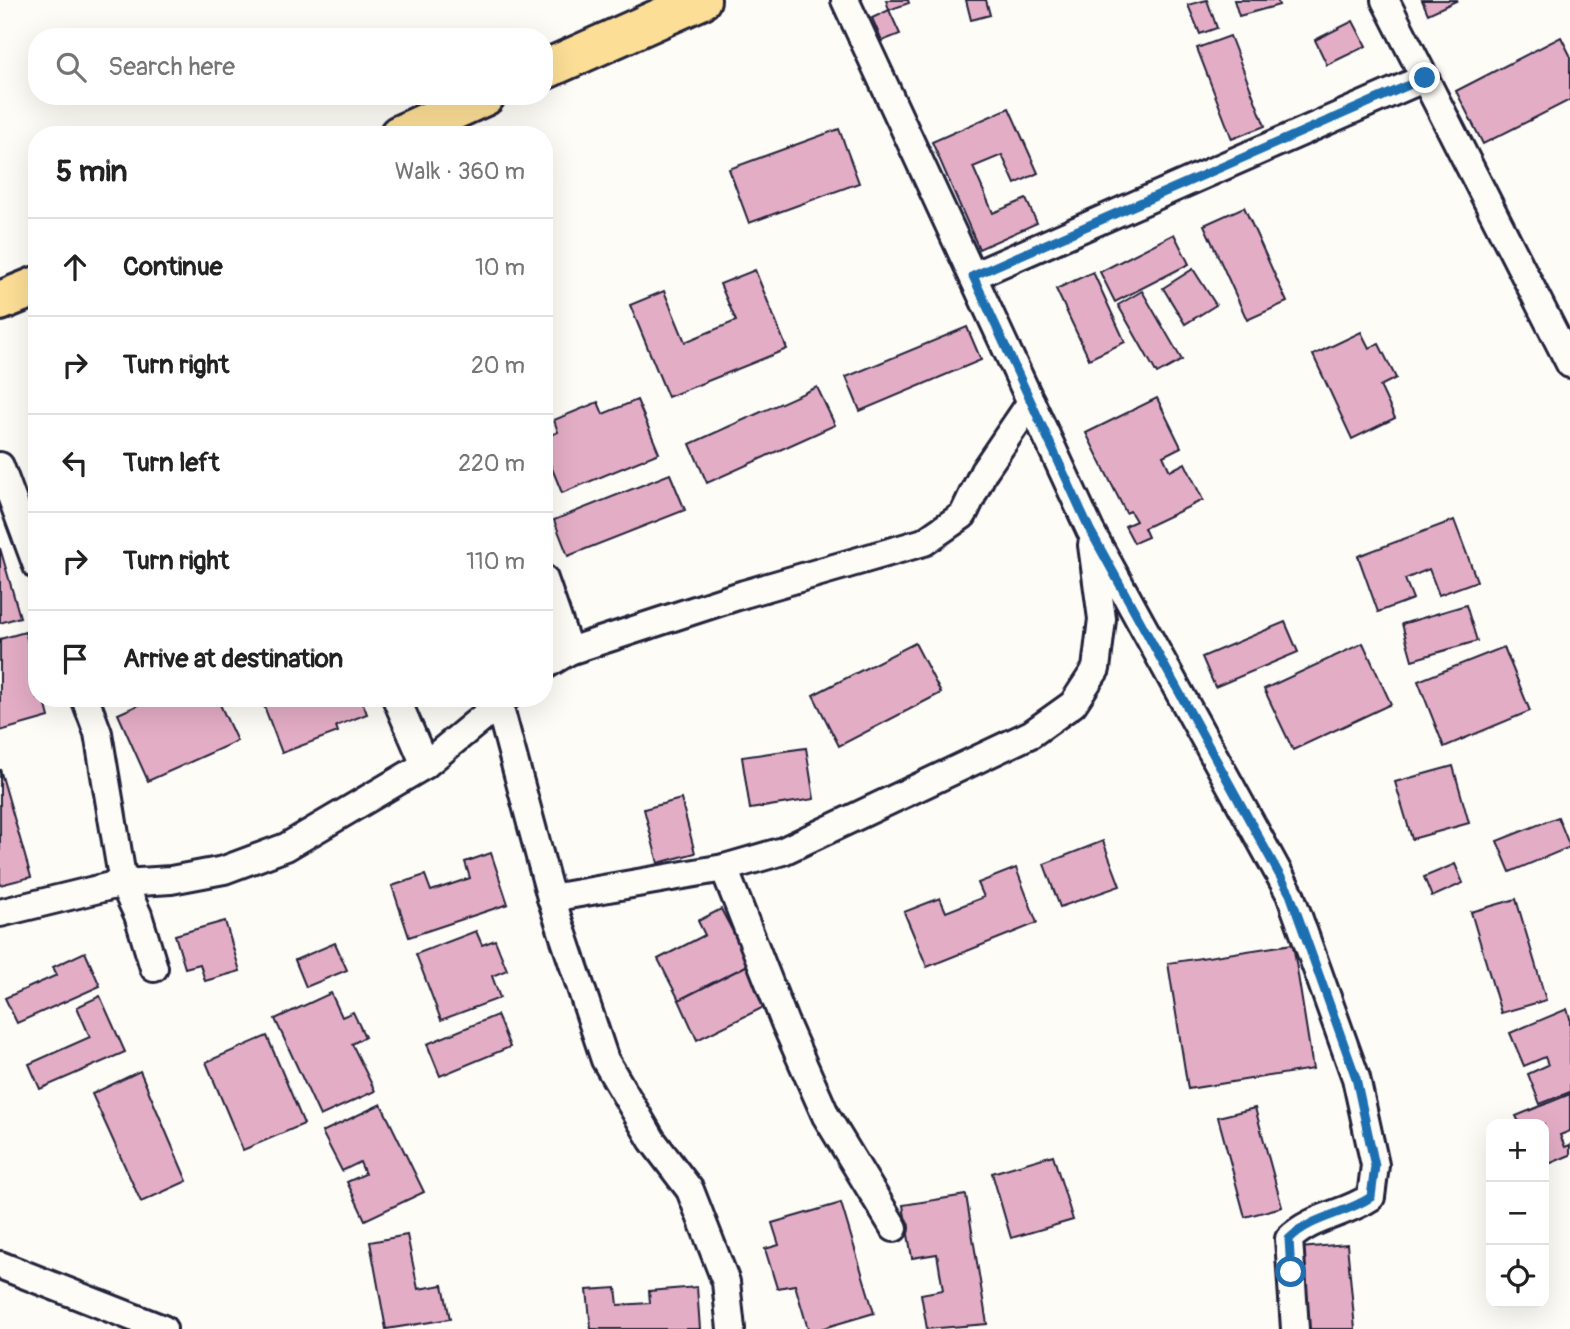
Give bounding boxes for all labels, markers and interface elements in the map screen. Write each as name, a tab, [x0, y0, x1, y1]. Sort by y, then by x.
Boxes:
search box	[28, 28, 553, 105]
icon: search	[52, 48, 90, 86]
text: Search here	[108, 51, 235, 83]
route end	[1409, 62, 1440, 93]
text: 5 min	[56, 153, 127, 190]
text: Walk · 360 m	[395, 157, 525, 186]
icon: ahead	[56, 248, 94, 286]
text: Continue	[123, 251, 223, 283]
text: 10 m	[475, 253, 525, 282]
icon: right	[56, 346, 94, 384]
text: Turn right	[123, 349, 229, 381]
text: 20 m	[471, 351, 525, 380]
icon: left	[56, 444, 94, 482]
text: Turn left	[123, 447, 219, 479]
text: 220 m	[458, 449, 525, 478]
icon: right	[56, 542, 94, 580]
text: Turn right	[123, 545, 229, 577]
text: 110 m	[466, 547, 525, 576]
icon: arrive	[56, 640, 94, 678]
text: Arrive at destination	[123, 643, 343, 675]
map controls	[1486, 1119, 1549, 1308]
button: +	[1486, 1119, 1549, 1182]
button: −	[1486, 1182, 1549, 1245]
button: locate	[1486, 1245, 1549, 1308]
route start	[1275, 1256, 1306, 1287]

